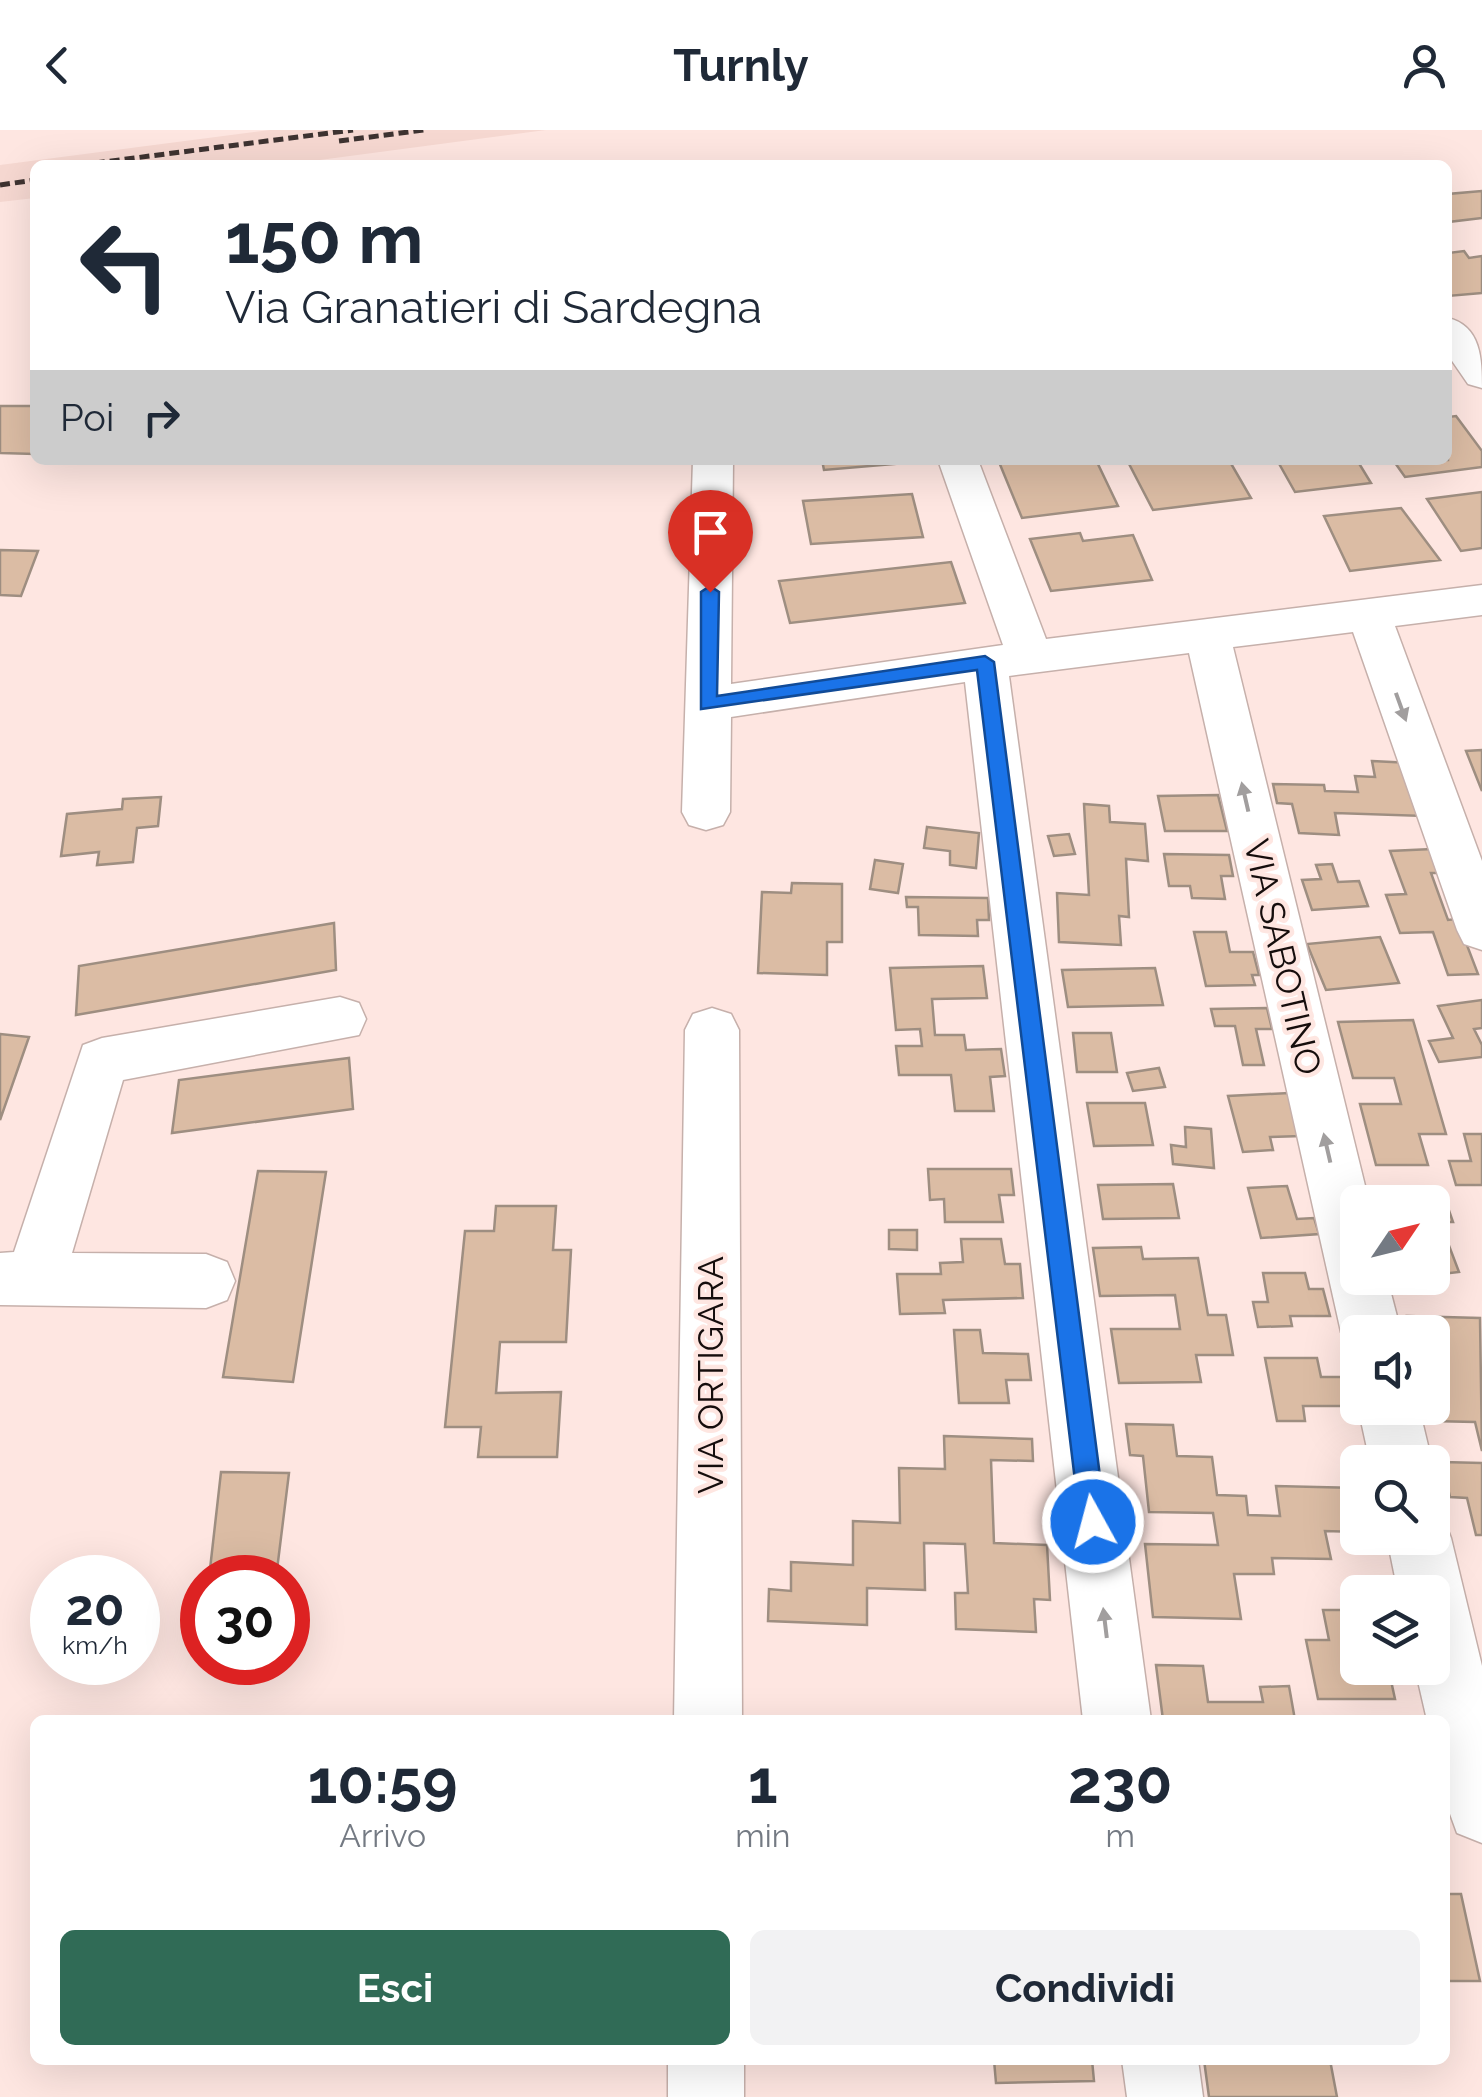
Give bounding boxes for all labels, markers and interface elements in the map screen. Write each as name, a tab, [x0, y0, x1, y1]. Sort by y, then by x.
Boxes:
icon: back	[30, 38, 85, 93]
icon: person	[1397, 38, 1452, 93]
text: Turnly	[673, 39, 809, 92]
text: 150 m	[225, 197, 423, 279]
icon: left	[60, 200, 190, 330]
text: Via Granatieri di Sardegna	[225, 281, 762, 334]
icon: right	[134, 390, 189, 445]
text: Poi	[60, 395, 114, 440]
pin	[668, 490, 753, 593]
icon: arrive	[683, 505, 738, 560]
one-way arrow	[1394, 693, 1409, 723]
one-way arrow	[1237, 781, 1252, 812]
street label: VIA SABOTINO	[1236, 835, 1330, 1079]
one-way arrow	[1319, 1132, 1334, 1163]
north arrow	[1340, 1185, 1450, 1295]
map controls	[1340, 1185, 1450, 1685]
street label: VIA ORTIGARA	[690, 1256, 731, 1494]
button: sound	[1340, 1315, 1450, 1425]
button: search	[1340, 1445, 1450, 1555]
position arrow	[1041, 1470, 1145, 1574]
speed limit sign: 30	[180, 1555, 310, 1685]
button: layers	[1340, 1575, 1450, 1685]
text: 20	[66, 1578, 124, 1637]
one-way arrow	[1097, 1607, 1113, 1639]
text: km/h	[62, 1630, 128, 1660]
text: 10:59	[308, 1747, 458, 1817]
text: 1	[748, 1747, 778, 1817]
text: 230	[1068, 1747, 1172, 1817]
text: Arrivo	[339, 1817, 426, 1854]
text: min	[735, 1817, 790, 1854]
text: m	[1105, 1817, 1135, 1854]
button: Esci	[60, 1930, 730, 2045]
button: Condividi	[750, 1930, 1420, 2045]

